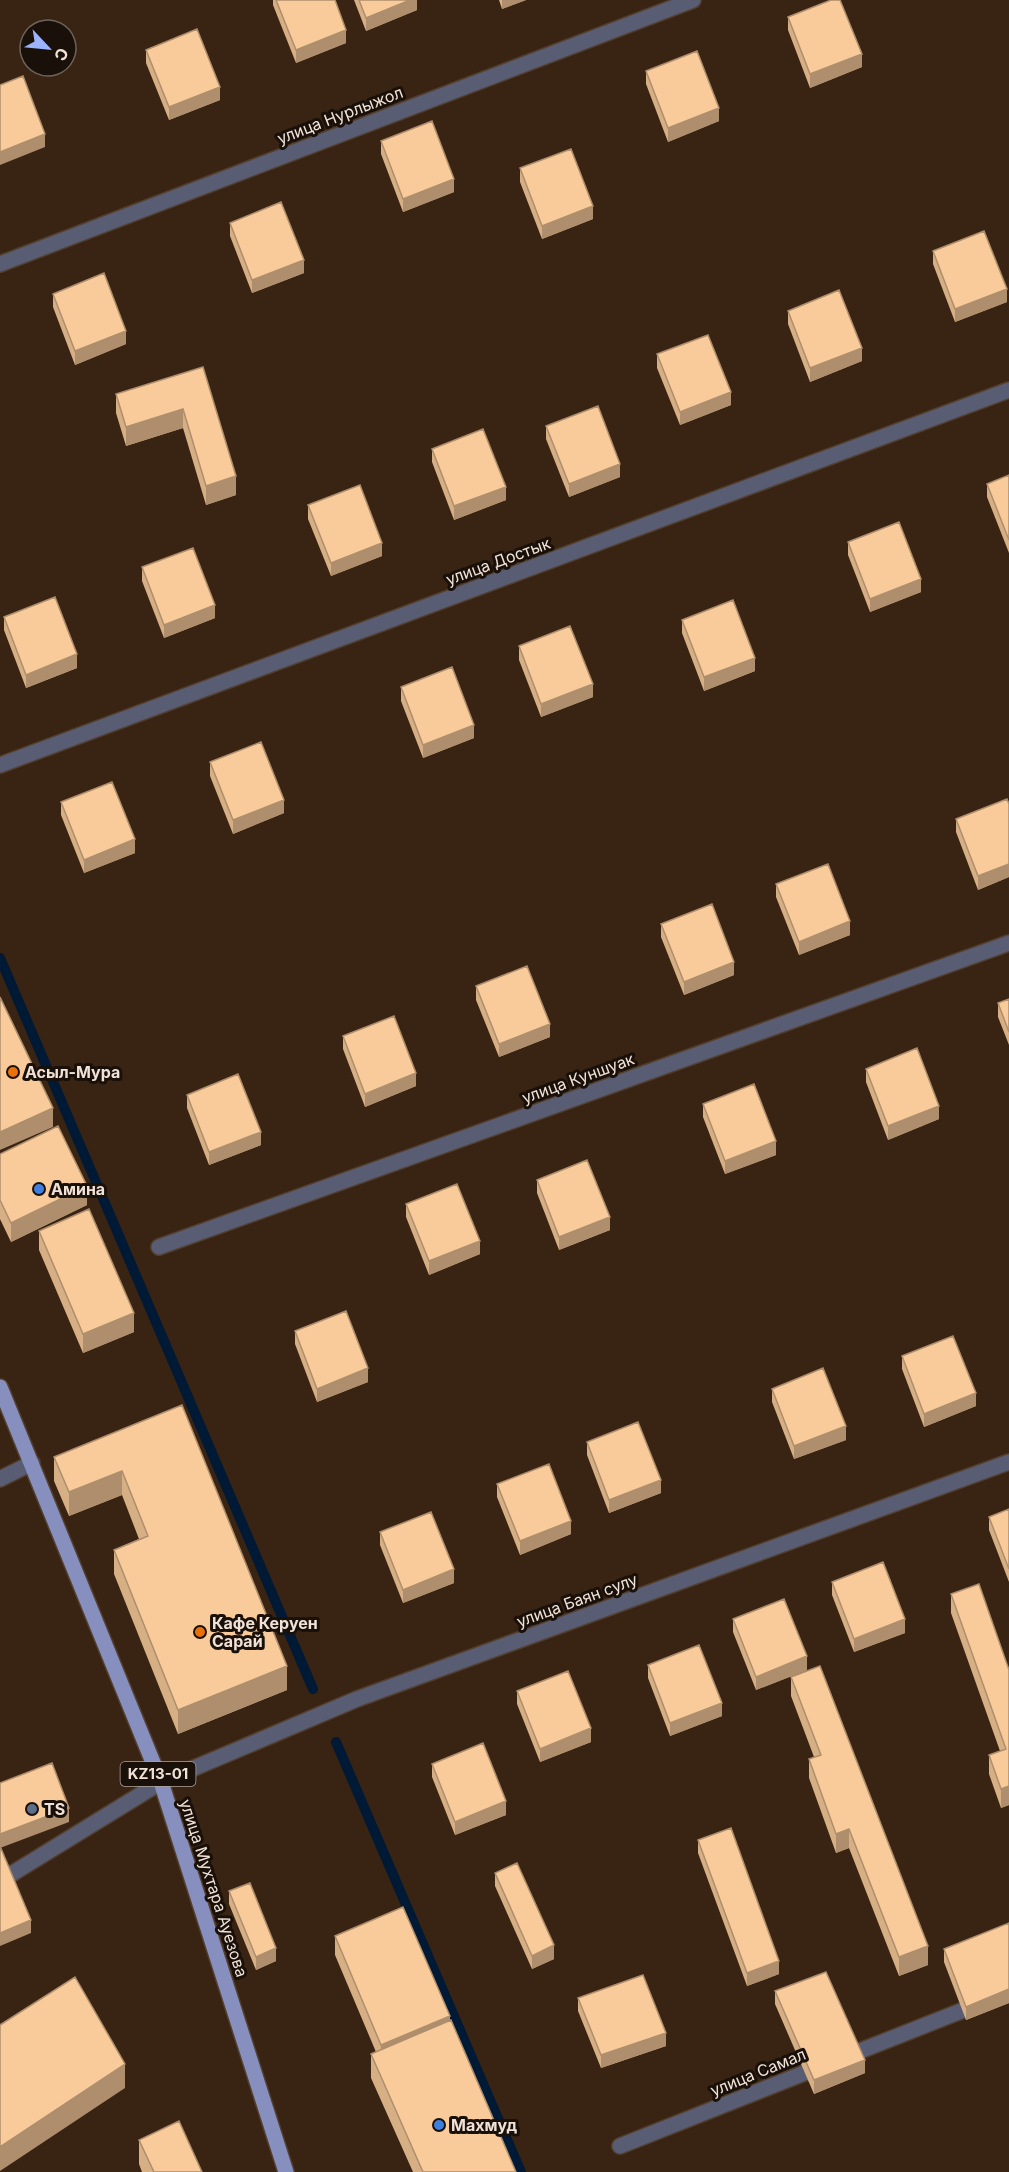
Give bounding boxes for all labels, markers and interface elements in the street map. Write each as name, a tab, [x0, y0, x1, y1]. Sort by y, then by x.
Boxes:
north arrow	[18, 18, 78, 78]
text: С	[50, 45, 73, 64]
street label: улица Нурлыжол	[274, 82, 406, 148]
street label: улица Достык	[443, 533, 553, 589]
street label: улица Куншуак	[519, 1048, 637, 1108]
place label: Асыл-Мура	[25, 1062, 120, 1082]
marker: Асыл-Мура	[6, 1065, 20, 1079]
place label: Амина	[51, 1179, 105, 1199]
marker: Амина	[32, 1182, 46, 1196]
street label: улица Баян сулу	[514, 1569, 640, 1631]
place label: Кафе Керуен Сарай	[212, 1613, 318, 1651]
marker: Кафе Керуен Сарай	[193, 1625, 207, 1639]
road number: KZ13-01	[120, 1762, 195, 1786]
street label: улица Мухтара Ауезова	[176, 1797, 252, 1979]
place label: TS	[44, 1799, 65, 1819]
marker: TS	[25, 1802, 39, 1816]
street label: улица Самал	[707, 2044, 809, 2100]
place label: Махмуд	[451, 2115, 517, 2135]
marker: Махмуд	[432, 2118, 446, 2132]

